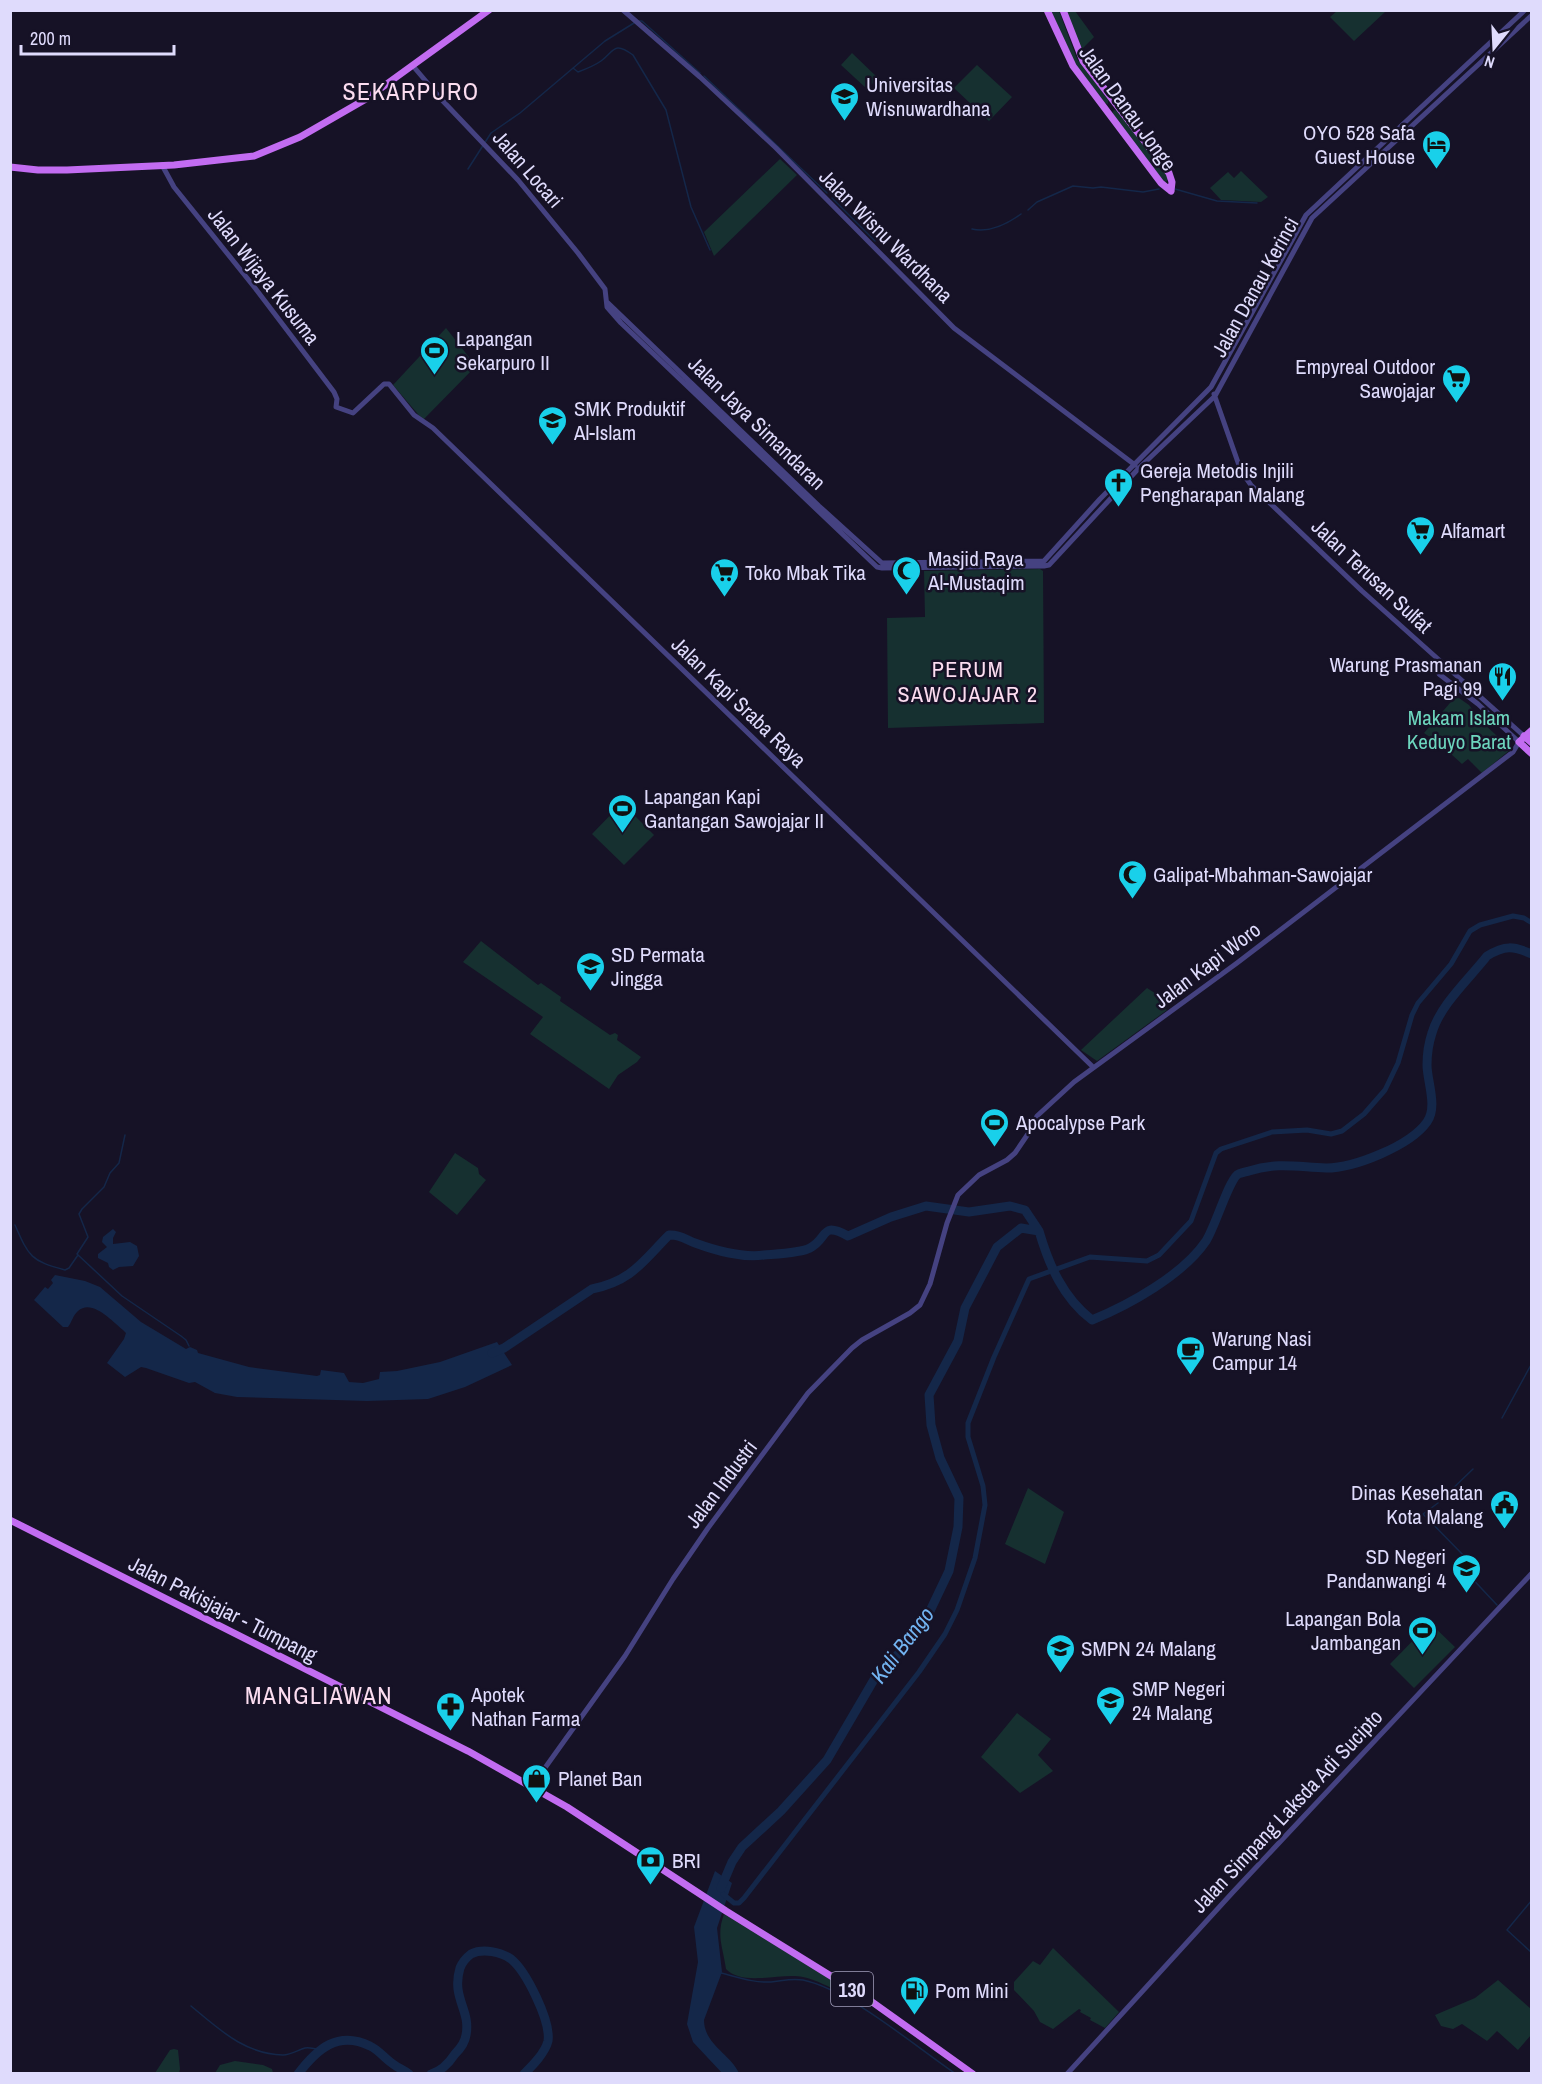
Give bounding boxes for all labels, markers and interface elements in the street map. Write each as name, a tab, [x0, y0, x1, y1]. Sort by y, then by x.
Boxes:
scale bar	[21, 18, 174, 56]
north arrow	[1464, 18, 1524, 78]
text: 200 m	[30, 26, 71, 51]
street label: Jalan Danau Jonge	[1073, 39, 1183, 177]
text: N	[1481, 50, 1497, 74]
place label: Universitas Wisnuwardhana	[866, 70, 991, 123]
district label: SEKARPURO	[342, 75, 480, 107]
school or university icon: Universitas Wisnuwardhana	[829, 80, 861, 122]
place label: OYO 528 Safa Guest House	[1303, 118, 1415, 171]
street label: Jalan Locari	[486, 124, 570, 214]
hotel icon: OYO 528 Safa Guest House	[1420, 128, 1452, 170]
street label: Jalan Wisnu Wardhana	[813, 163, 960, 310]
street label: Jalan Wijaya Kusuma	[201, 201, 327, 351]
street label: Jalan Danau Kerinci	[1204, 212, 1306, 362]
place label: Lapangan Sekarpuro II	[456, 324, 550, 377]
sports icon: Lapangan Sekarpuro II	[419, 334, 451, 376]
street label: Jalan Jaya Simandaran	[682, 350, 832, 496]
place label: Empyreal Outdoor Sawojajar	[1295, 352, 1435, 405]
supermarket icon: Empyreal Outdoor Sawojajar	[1440, 362, 1472, 404]
place label: SMK Produktif Al-Islam	[573, 394, 685, 447]
school or university icon: SMK Produktif Al-Islam	[537, 404, 569, 446]
place label: Gereja Metodis Injili Pengharapan Malang	[1140, 456, 1305, 509]
church icon: Gereja Metodis Injili Pengharapan Malang	[1103, 466, 1135, 508]
street label: Jalan Terusan Sulfat	[1305, 512, 1439, 640]
supermarket icon: Alfamart	[1404, 514, 1436, 556]
place label: Alfamart	[1440, 516, 1505, 545]
place label: Masjid Raya Al-Mustaqim	[927, 544, 1025, 597]
mosque icon: Masjid Raya Al-Mustaqim	[891, 554, 923, 596]
supermarket icon: Toko Mbak Tika	[708, 556, 740, 598]
place label: Toko Mbak Tika	[745, 558, 866, 587]
street label: Jalan Kapi Sraba Raya	[665, 630, 813, 774]
place label: Warung Prasmanan Pagi 99	[1329, 650, 1482, 703]
district label: PERUM SAWOJAJAR 2	[897, 654, 1039, 709]
restaurant icon: Warung Prasmanan Pagi 99	[1487, 660, 1519, 702]
park label: Makam Islam Keduyo Barat	[1407, 703, 1511, 756]
place label: Lapangan Kapi Gantangan Sawojajar II	[644, 782, 824, 835]
sports icon: Lapangan Kapi Gantangan Sawojajar II	[607, 792, 639, 834]
mosque icon: Galipat-Mbahman-Sawojajar	[1116, 858, 1148, 900]
place label: Galipat-Mbahman-Sawojajar	[1153, 860, 1372, 889]
street label: Jalan Kapi Woro	[1148, 915, 1266, 1015]
place label: SD Permata Jingga	[611, 940, 705, 993]
school or university icon: SD Permata Jingga	[574, 950, 606, 992]
sports icon: Apocalypse Park	[979, 1106, 1011, 1148]
place label: Apocalypse Park	[1015, 1108, 1146, 1137]
place label: Warung Nasi Campur 14	[1212, 1324, 1312, 1377]
cafe icon: Warung Nasi Campur 14	[1175, 1334, 1207, 1376]
street label: Jalan Industri	[678, 1434, 764, 1534]
place label: Dinas Kesehatan Kota Malang	[1351, 1478, 1483, 1531]
public building icon: Dinas Kesehatan Kota Malang	[1488, 1488, 1520, 1530]
place label: SD Negeri Pandanwangi 4	[1326, 1542, 1446, 1595]
street label: Jalan Pakisjajar - Tumpang	[124, 1549, 323, 1669]
school or university icon: SD Negeri Pandanwangi 4	[1451, 1552, 1483, 1594]
water label: Kali Bango	[863, 1601, 941, 1689]
place label: Lapangan Bola Jambangan	[1285, 1604, 1401, 1657]
sports icon: Lapangan Bola Jambangan	[1406, 1614, 1438, 1656]
school or university icon: SMPN 24 Malang	[1044, 1632, 1076, 1674]
place label: SMPN 24 Malang	[1081, 1634, 1216, 1663]
place label: SMP Negeri 24 Malang	[1132, 1674, 1226, 1727]
district label: MANGLIAWAN	[245, 1679, 393, 1711]
place label: Apotek Nathan Farma	[470, 1680, 581, 1733]
school or university icon: SMP Negeri 24 Malang	[1095, 1684, 1127, 1726]
pharmacy icon: Apotek Nathan Farma	[434, 1690, 466, 1732]
street label: Jalan Simpang Laksda Adi Sucipto	[1185, 1703, 1389, 1919]
shop icon: Planet Ban	[521, 1762, 553, 1804]
place label: Planet Ban	[558, 1764, 642, 1793]
bank icon: BRI	[635, 1844, 667, 1886]
place label: BRI	[672, 1846, 701, 1875]
road number: 130	[831, 1972, 873, 2006]
fuel station icon: Pom Mini	[898, 1974, 930, 2016]
place label: Pom Mini	[935, 1976, 1009, 2005]

